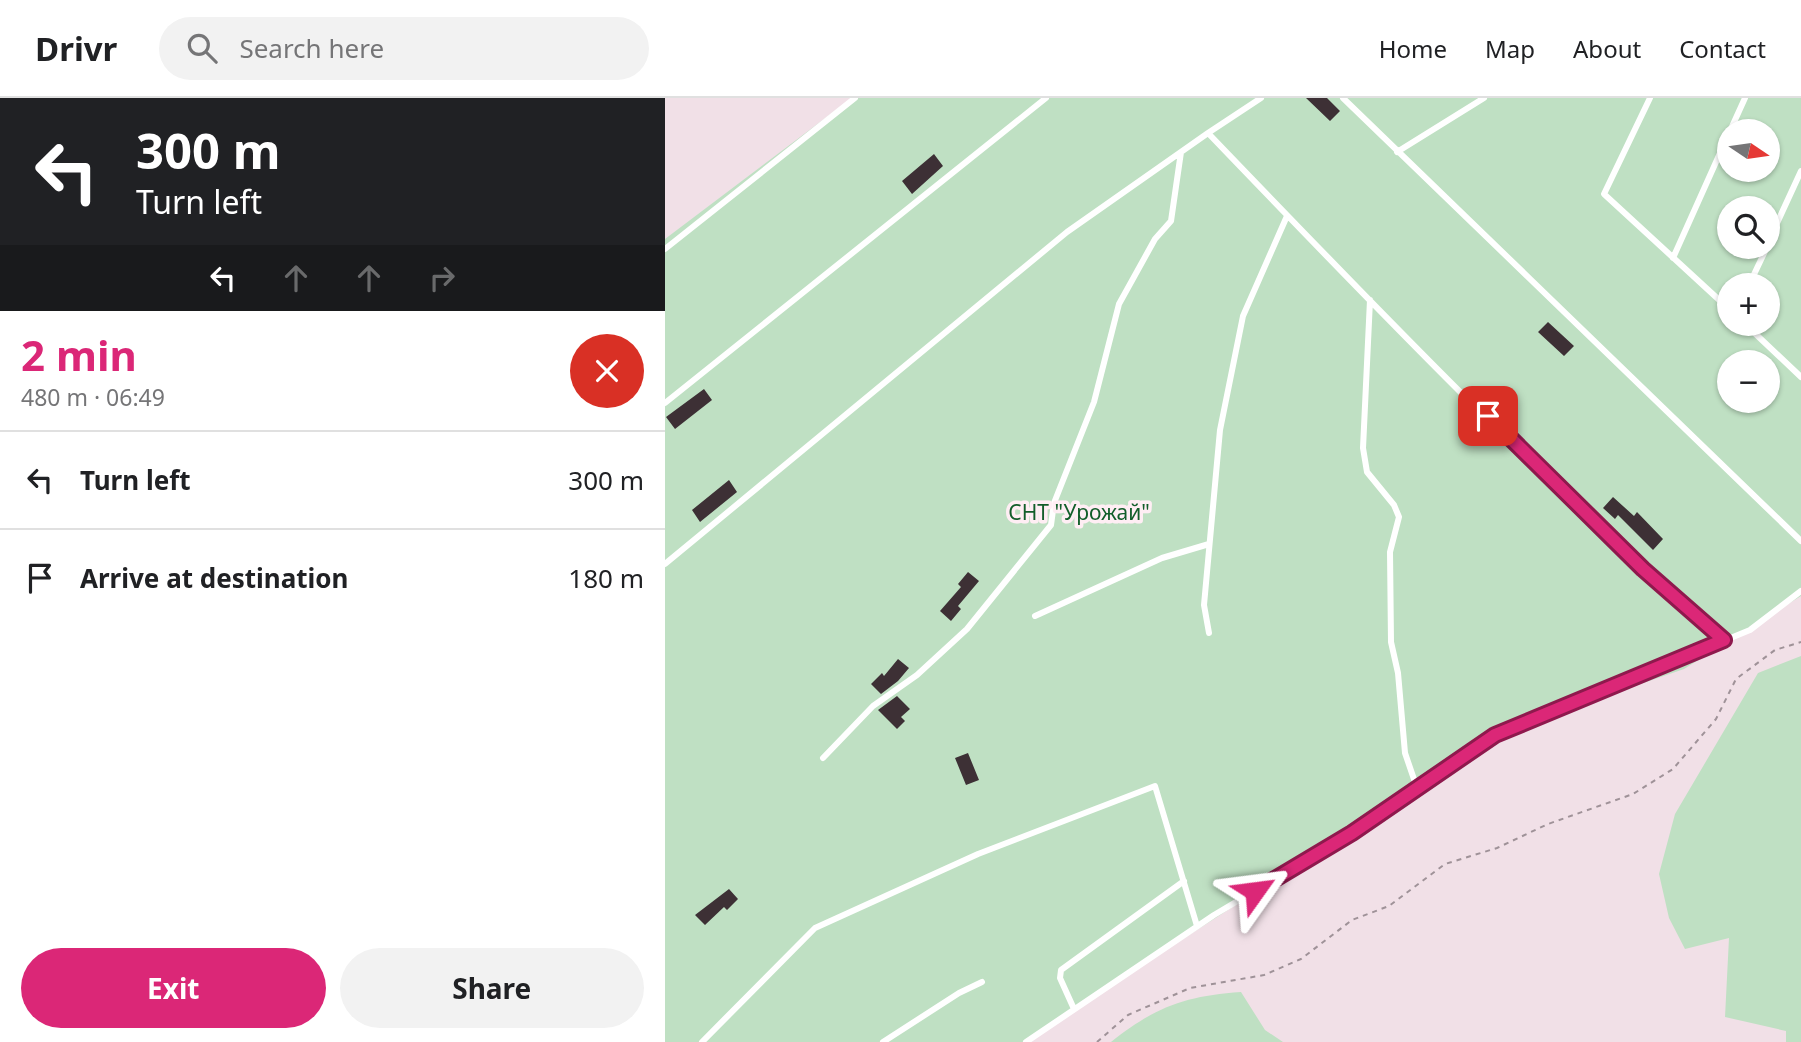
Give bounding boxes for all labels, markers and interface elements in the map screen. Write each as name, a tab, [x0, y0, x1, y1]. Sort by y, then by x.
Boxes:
search box	[159, 17, 649, 80]
text: Drivr	[35, 26, 117, 71]
icon: search	[183, 29, 221, 67]
text: Search here	[239, 30, 384, 66]
text: Home	[1379, 32, 1447, 65]
text: Map	[1485, 32, 1535, 65]
text: About	[1573, 32, 1641, 65]
text: Contact	[1679, 32, 1766, 65]
text: 300 m	[136, 117, 281, 183]
north arrow	[1717, 119, 1780, 182]
map controls	[1717, 119, 1780, 413]
icon: left	[21, 126, 112, 217]
text: Turn left	[136, 180, 262, 223]
button: search	[1717, 196, 1780, 259]
icon: left	[204, 259, 242, 297]
icon: ahead	[277, 259, 315, 297]
icon: ahead	[350, 259, 388, 297]
icon: right	[423, 259, 461, 297]
button: +	[1717, 273, 1780, 336]
text: 2 min	[21, 326, 137, 383]
button: close	[570, 334, 644, 408]
button: −	[1717, 350, 1780, 413]
text: 480 m · 06:49	[21, 381, 165, 413]
pin	[1458, 386, 1518, 446]
icon: arrive	[1469, 397, 1507, 435]
icon: left	[21, 461, 59, 499]
text: Turn left	[80, 462, 191, 498]
text: 300 m	[568, 462, 644, 498]
park label: СНТ "Урожай"	[1008, 498, 1150, 526]
icon: arrive	[21, 559, 59, 597]
text: Arrive at destination	[80, 560, 349, 596]
text: 180 m	[568, 560, 644, 596]
position arrow	[1218, 854, 1292, 928]
button: Exit	[21, 948, 326, 1028]
button: Share	[340, 948, 644, 1028]

